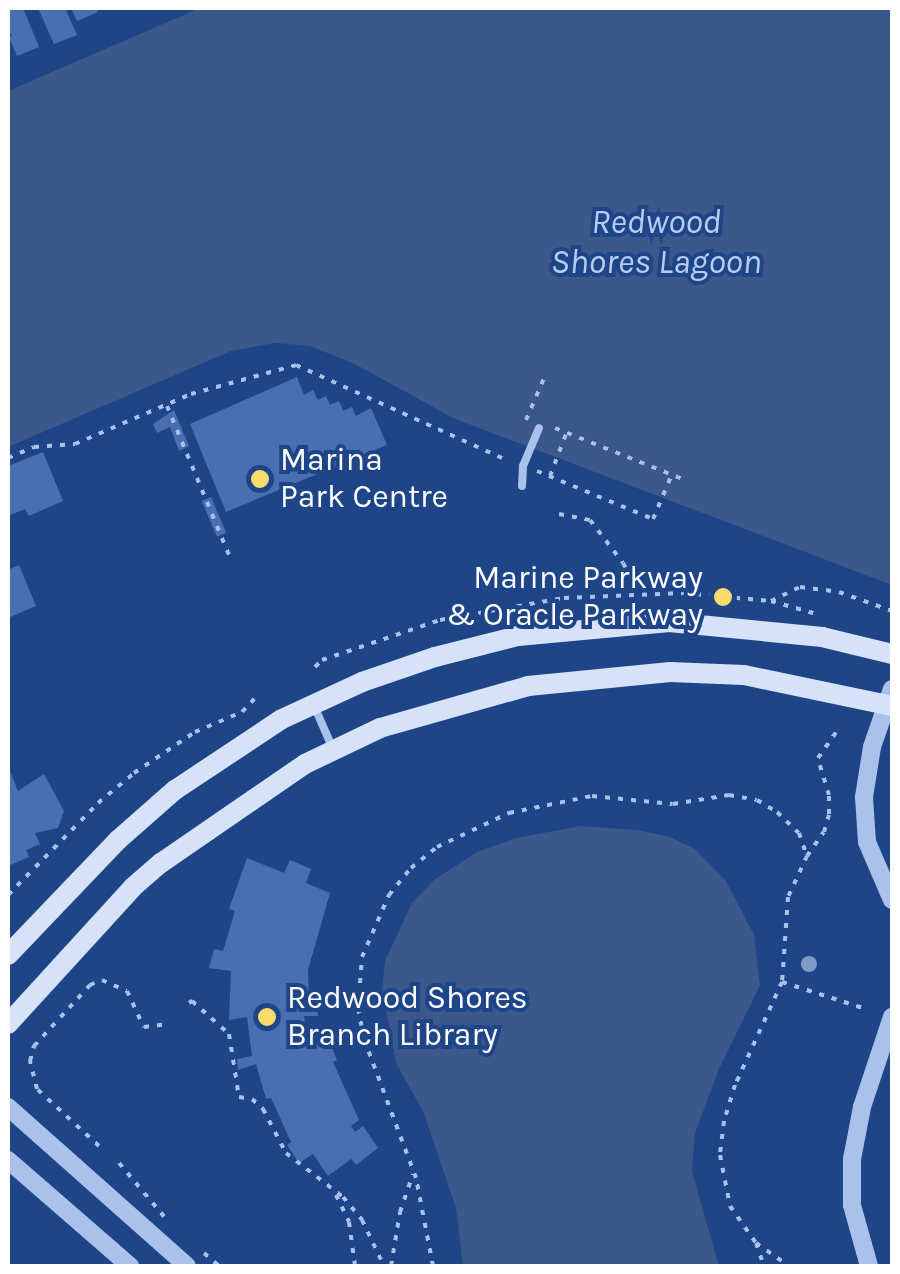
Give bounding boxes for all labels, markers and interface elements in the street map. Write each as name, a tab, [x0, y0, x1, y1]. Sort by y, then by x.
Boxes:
water label: Redwood Shores Lagoon	[550, 201, 762, 283]
place label: Marina Park Centre	[280, 442, 448, 517]
marker: Marina Park Centre	[249, 468, 271, 490]
place label: Marine Parkway & Oracle Parkway	[446, 560, 703, 635]
marker: Marine Parkway & Oracle Parkway	[712, 586, 734, 608]
place label: Redwood Shores Branch Library	[287, 980, 528, 1055]
marker: Redwood Shores Branch Library	[256, 1006, 278, 1028]

